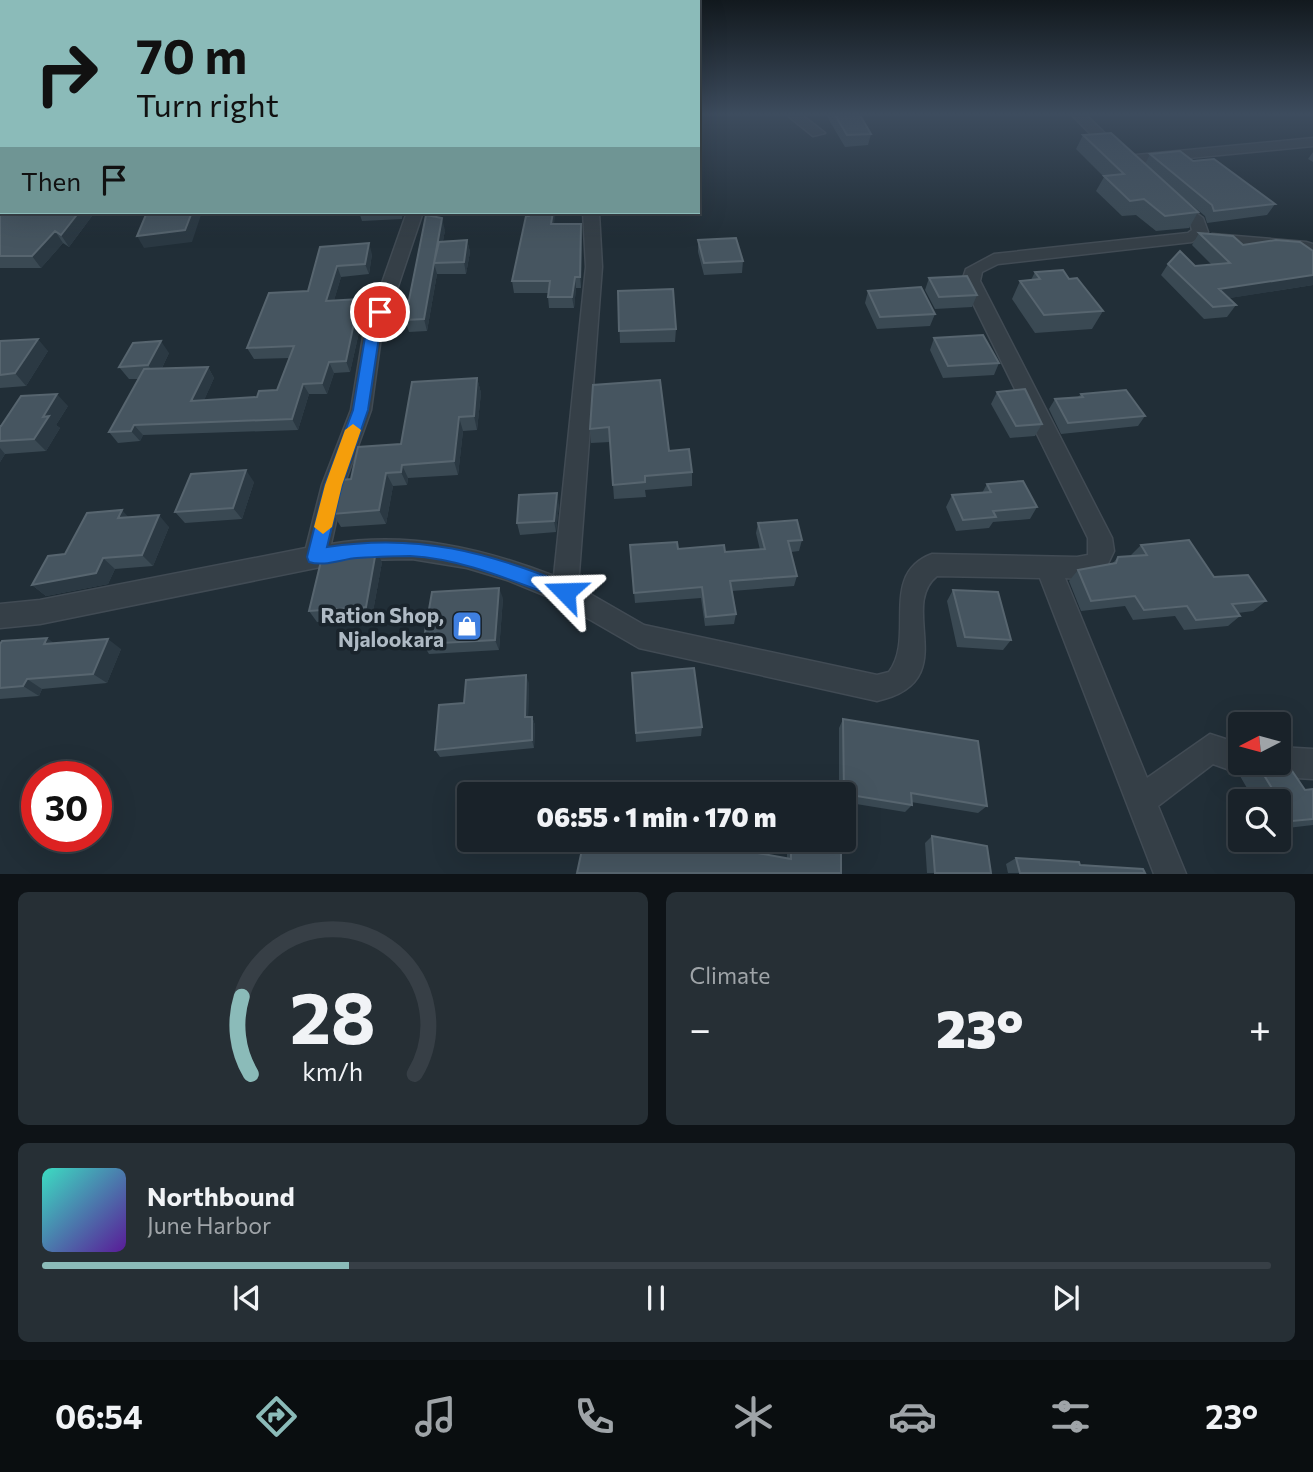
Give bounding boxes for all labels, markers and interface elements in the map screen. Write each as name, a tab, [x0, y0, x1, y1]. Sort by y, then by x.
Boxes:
text: 70 m	[136, 24, 247, 84]
icon: right	[21, 28, 112, 119]
text: Turn right	[136, 84, 279, 124]
icon: arrive	[95, 161, 133, 199]
text: Then	[21, 165, 81, 196]
pin	[350, 282, 410, 342]
icon: arrive	[361, 293, 399, 331]
position arrow	[528, 555, 602, 629]
place label: Ration Shop, Njalookara	[320, 602, 444, 651]
shop icon: Ration Shop, Njalookara	[450, 609, 484, 643]
north arrow	[1228, 712, 1292, 775]
map controls	[1228, 712, 1291, 852]
speed limit sign: 30	[21, 761, 112, 852]
button: search	[1228, 789, 1291, 852]
text: 06:55 · 1 min · 170 m	[537, 801, 776, 832]
text: Climate	[690, 961, 771, 989]
text: 28	[290, 971, 376, 1060]
text: 23°	[936, 995, 1024, 1059]
text: −	[690, 1004, 711, 1051]
text: +	[1249, 1004, 1271, 1051]
text: km/h	[302, 1056, 363, 1086]
text: Northbound	[147, 1180, 295, 1211]
text: June Harbor	[147, 1211, 271, 1239]
icon: previous	[228, 1279, 266, 1317]
icon: pause	[637, 1279, 675, 1317]
icon: next	[1047, 1279, 1085, 1317]
icon: directions	[252, 1392, 301, 1441]
icon: music	[411, 1392, 460, 1441]
icon: phone	[570, 1392, 619, 1441]
icon: climate	[729, 1392, 778, 1441]
icon: car	[888, 1392, 937, 1441]
icon: filters	[1046, 1392, 1095, 1441]
text: 06:54	[55, 1396, 143, 1436]
text: 23°	[1205, 1396, 1258, 1436]

